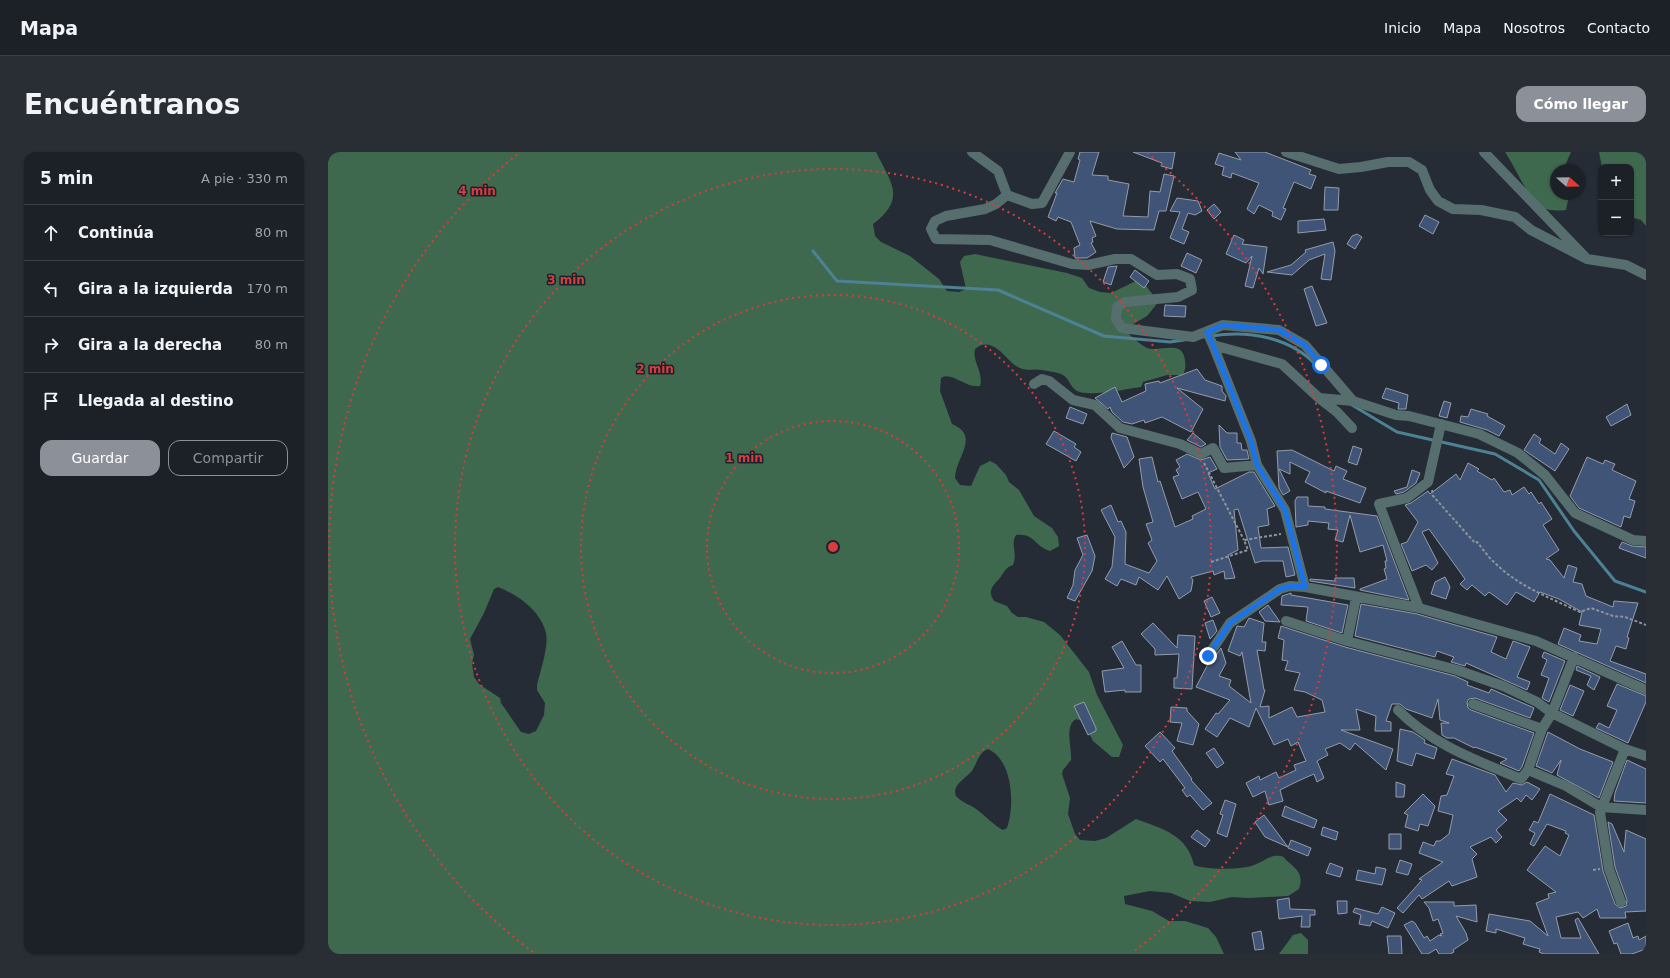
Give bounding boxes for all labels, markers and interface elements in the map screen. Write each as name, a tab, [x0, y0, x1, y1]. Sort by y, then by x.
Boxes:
text: Mapa	[20, 17, 78, 39]
text: Inicio	[1384, 20, 1421, 36]
text: Mapa	[1443, 20, 1481, 36]
text: Nosotros	[1503, 20, 1565, 36]
text: Contacto	[1587, 20, 1650, 36]
button: Cómo llegar	[1516, 86, 1646, 122]
text: Encuéntranos	[24, 88, 240, 121]
north arrow	[1550, 164, 1586, 200]
map controls	[1598, 164, 1634, 236]
button: +	[1598, 164, 1634, 200]
text: 5 min	[40, 168, 93, 188]
text: A pie · 330 m	[201, 171, 288, 186]
text: 4 min	[458, 184, 496, 198]
button: −	[1598, 200, 1634, 236]
icon: ahead	[40, 222, 62, 244]
text: Continúa	[78, 224, 154, 242]
text: 80 m	[255, 225, 288, 240]
text: 3 min	[547, 273, 585, 287]
icon: left	[40, 278, 62, 300]
text: Gira a la izquierda	[78, 280, 233, 298]
text: 170 m	[246, 281, 288, 296]
icon: right	[40, 334, 62, 356]
text: Gira a la derecha	[78, 336, 222, 354]
text: 80 m	[255, 337, 288, 352]
route start	[1312, 356, 1330, 374]
text: 2 min	[636, 362, 674, 376]
icon: arrive	[40, 390, 62, 412]
text: Llegada al destino	[78, 392, 233, 410]
button: Guardar	[40, 440, 160, 476]
button: Compartir	[168, 440, 288, 476]
text: 1 min	[725, 451, 763, 465]
centre of rings	[826, 540, 840, 554]
route end	[1199, 647, 1217, 665]

